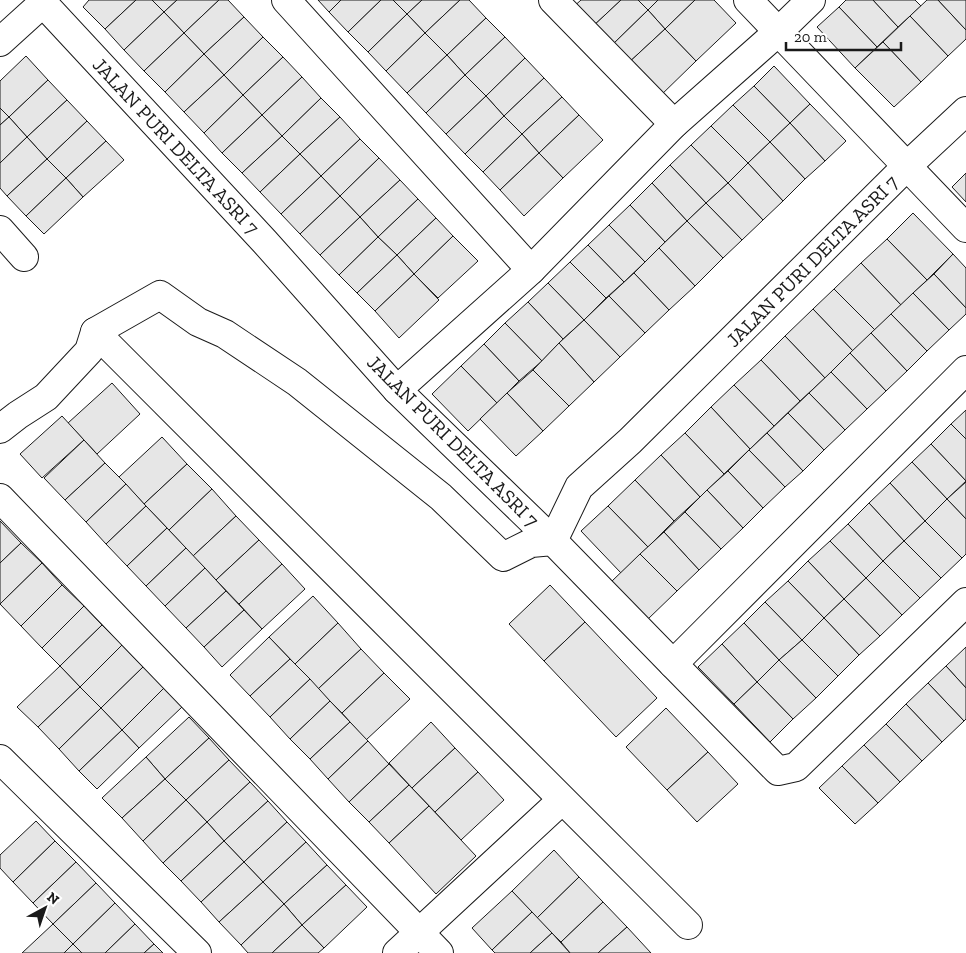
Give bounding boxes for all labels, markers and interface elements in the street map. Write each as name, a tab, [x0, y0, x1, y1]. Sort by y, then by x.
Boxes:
scale bar	[786, 20, 901, 52]
text: 20 m	[794, 28, 827, 46]
street label: JALAN PURI DELTA ASRI 7	[88, 53, 265, 240]
street label: JALAN PURI DELTA ASRI 7	[721, 170, 903, 352]
street label: JALAN PURI DELTA ASRI 7	[362, 350, 544, 532]
north arrow	[20, 883, 70, 933]
text: N	[43, 888, 63, 909]

